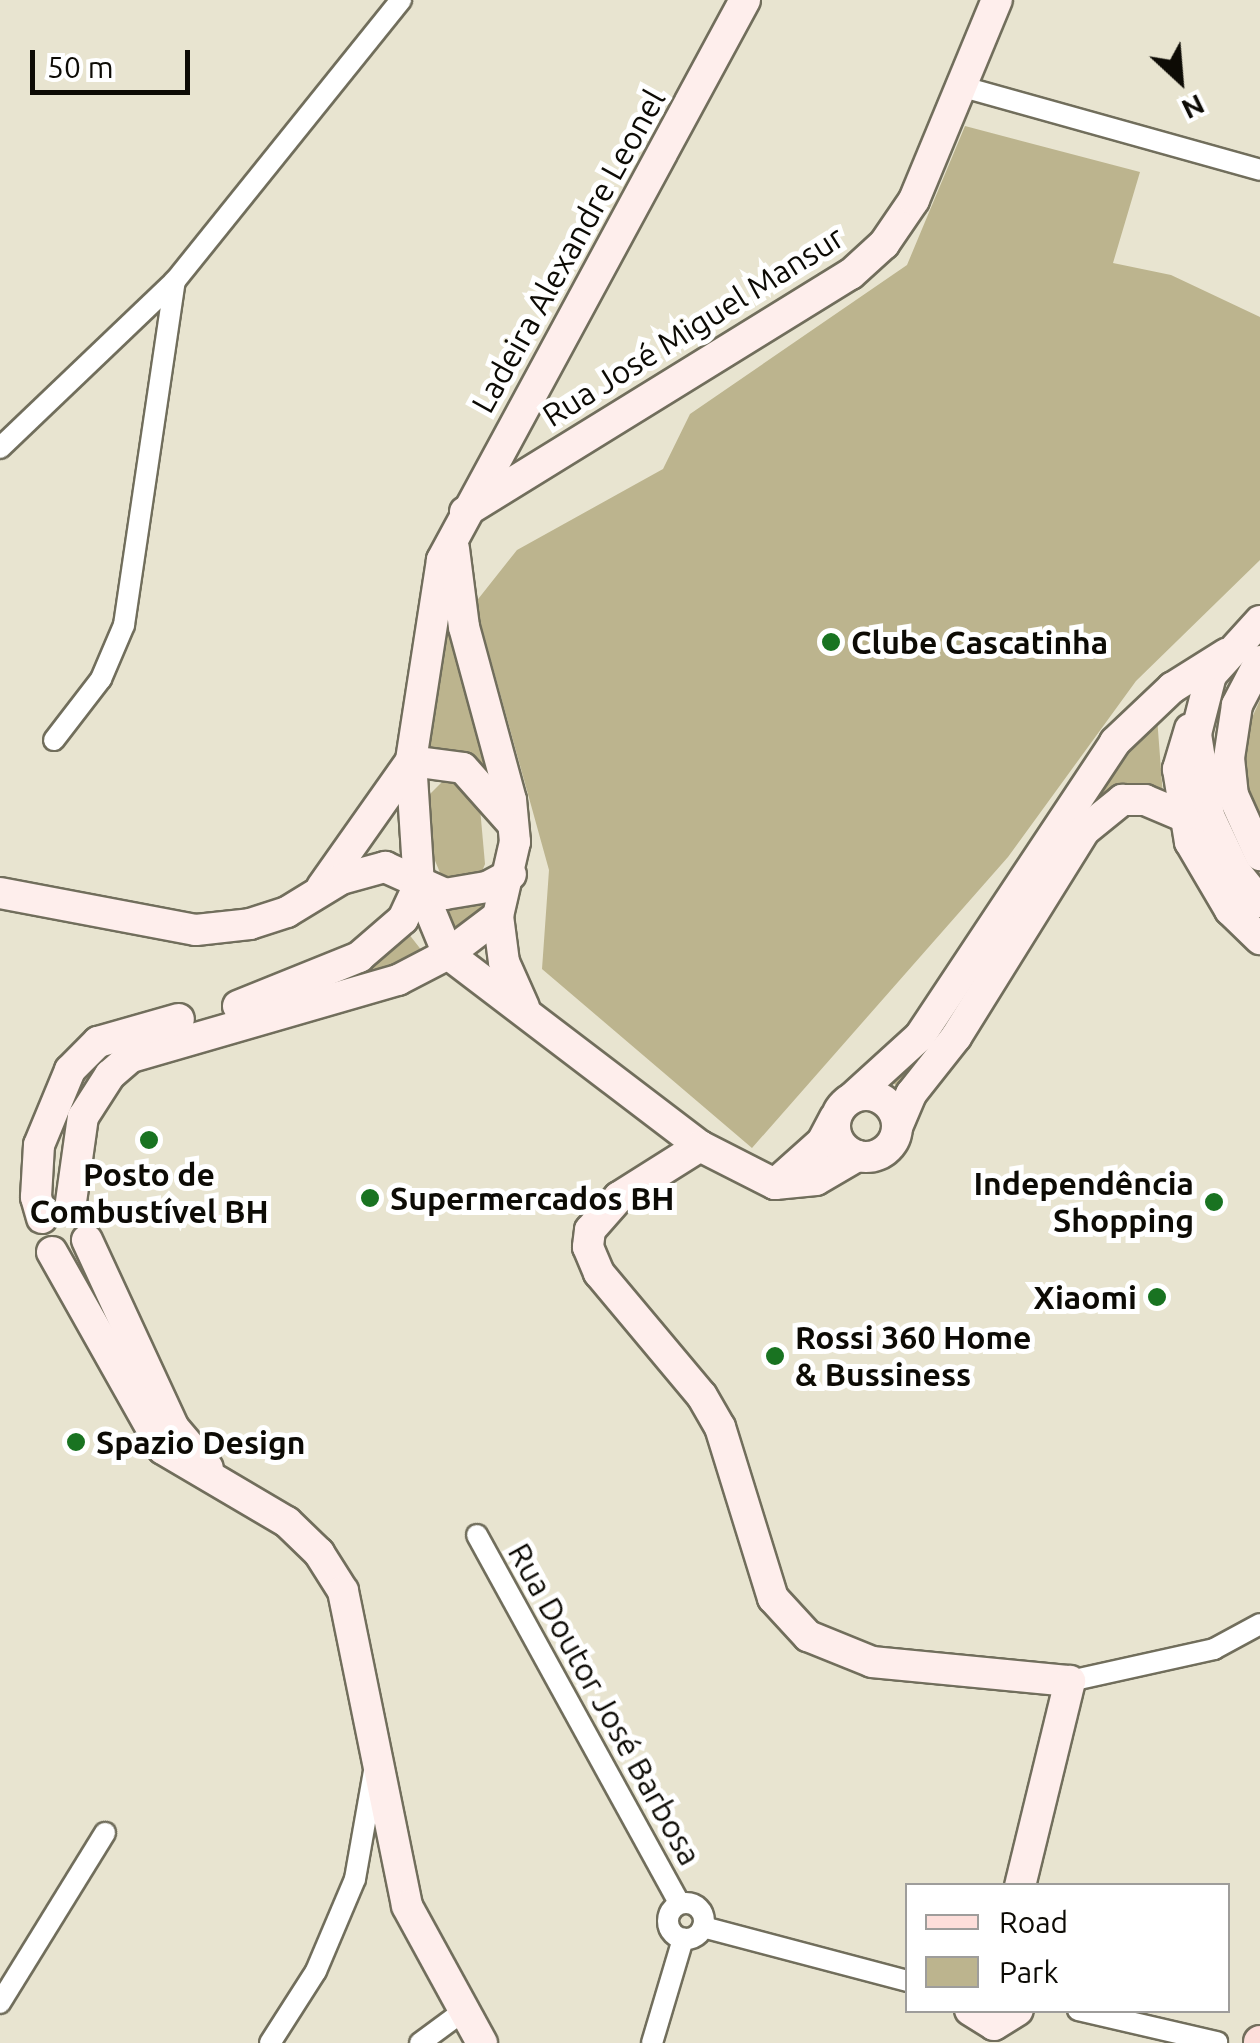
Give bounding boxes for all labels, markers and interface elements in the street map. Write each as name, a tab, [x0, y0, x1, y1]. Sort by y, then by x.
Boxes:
scale bar	[35, 30, 195, 92]
north arrow	[1130, 30, 1230, 130]
text: 50 m	[47, 50, 114, 84]
street label: Ladeira Alexandre Leonel	[463, 83, 673, 419]
text: N	[1177, 89, 1210, 126]
street label: Rua José Miguel Mansur	[535, 218, 851, 434]
place label: Clube Cascatinha	[851, 623, 1108, 661]
marker: Clube Cascatinha	[820, 631, 842, 653]
marker: Posto de Combustível BH	[138, 1129, 160, 1151]
place label: Posto de Combustível BH	[29, 1156, 269, 1231]
place label: Independência Shopping	[973, 1165, 1194, 1240]
place label: Supermercados BH	[390, 1179, 675, 1217]
marker: Supermercados BH	[359, 1187, 381, 1209]
marker: Independência Shopping	[1203, 1191, 1225, 1213]
place label: Xiaomi	[1034, 1278, 1137, 1316]
marker: Xiaomi	[1146, 1286, 1168, 1308]
place label: Rossi 360 Home & Bussiness	[795, 1319, 1032, 1394]
marker: Rossi 360 Home & Bussiness	[764, 1345, 786, 1367]
place label: Spazio Design	[96, 1423, 305, 1461]
marker: Spazio Design	[65, 1431, 87, 1453]
street label: Rua Doutor José Barbosa	[500, 1536, 710, 1872]
legend	[905, 1883, 1230, 2013]
text: Road	[999, 1905, 1068, 1939]
text: Park	[999, 1955, 1059, 1989]

